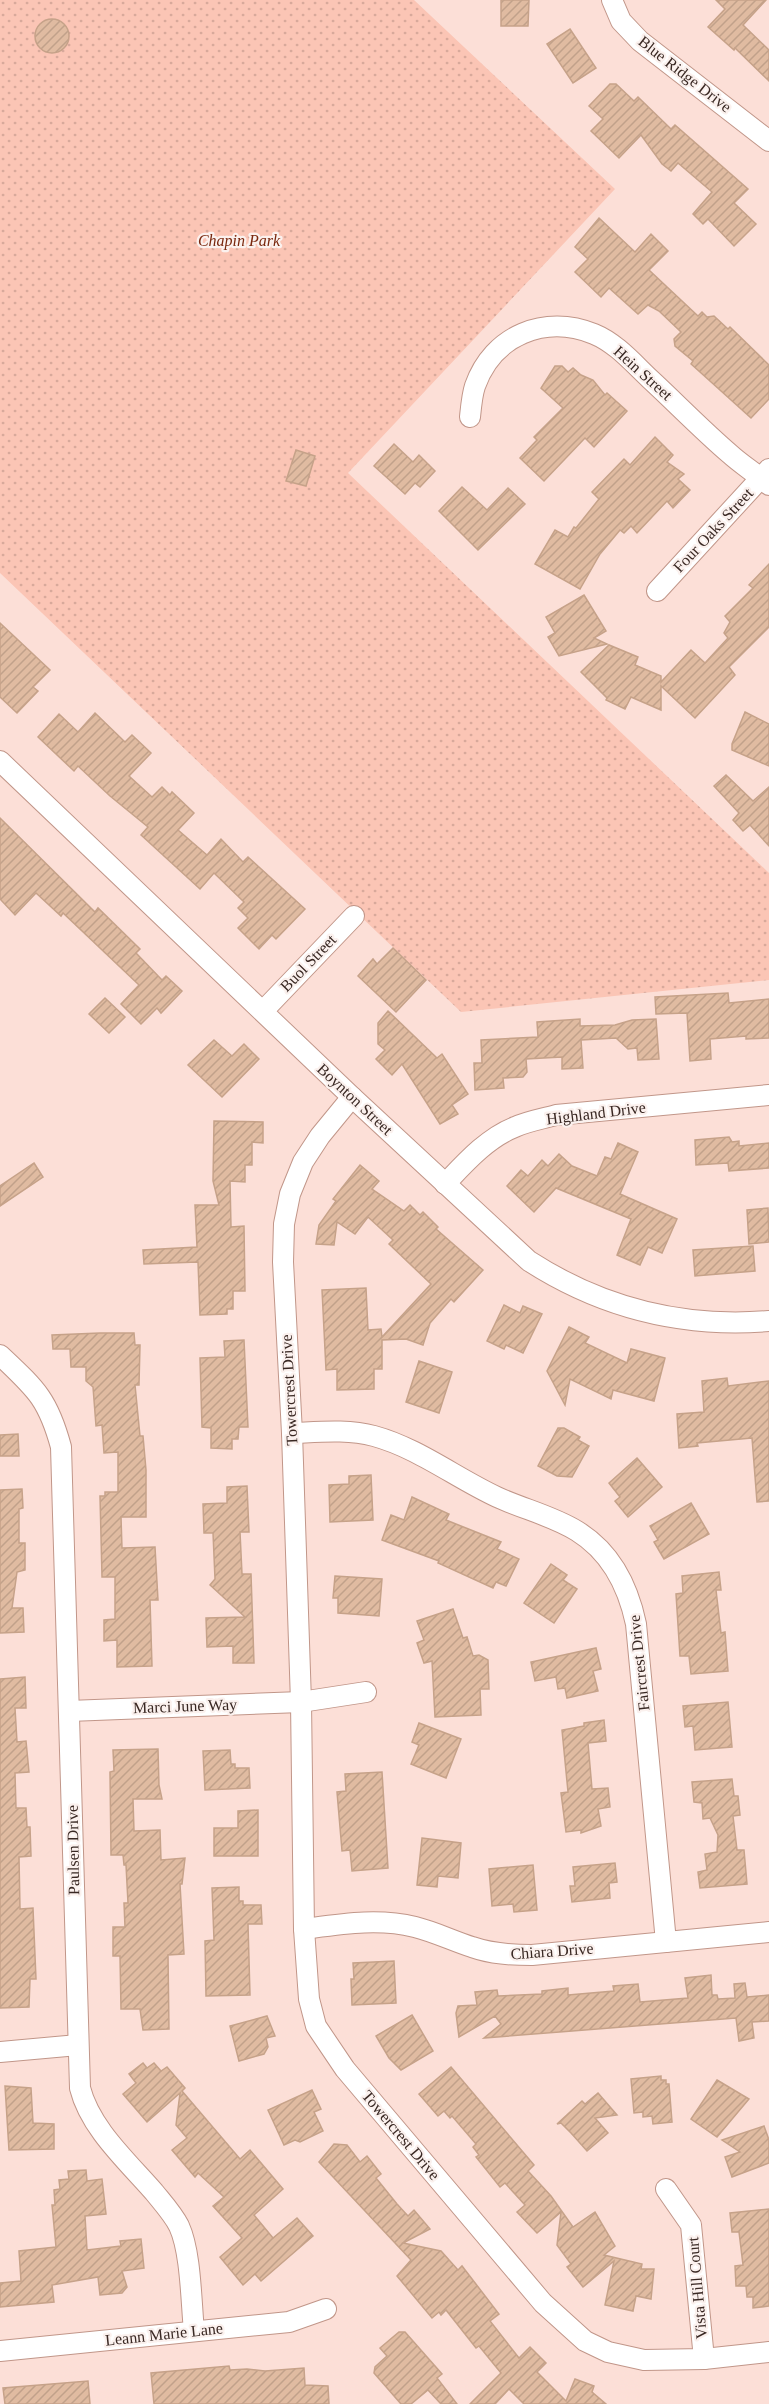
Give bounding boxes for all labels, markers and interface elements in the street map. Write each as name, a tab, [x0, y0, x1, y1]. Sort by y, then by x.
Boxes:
street label: Blue Ridge Drive	[635, 33, 735, 116]
park label: Chapin Park	[198, 232, 281, 250]
street label: Hein Street	[610, 342, 676, 404]
street label: Four Oaks Street	[670, 484, 757, 575]
street label: Buol Street	[277, 931, 340, 995]
street label: Boynton Street	[313, 1060, 396, 1139]
street label: Highland Drive	[545, 1098, 647, 1129]
street label: Towercrest Drive	[278, 1334, 300, 1446]
street label: Faircrest Drive	[626, 1614, 652, 1712]
street label: Marci June Way	[133, 1696, 237, 1717]
street label: Paulsen Drive	[64, 1805, 82, 1895]
street label: Chiara Drive	[510, 1940, 594, 1962]
street label: Towercrest Drive	[359, 2087, 443, 2183]
street label: Vista Hill Court	[684, 2236, 710, 2340]
street label: Leann Marie Lane	[104, 2319, 224, 2349]

